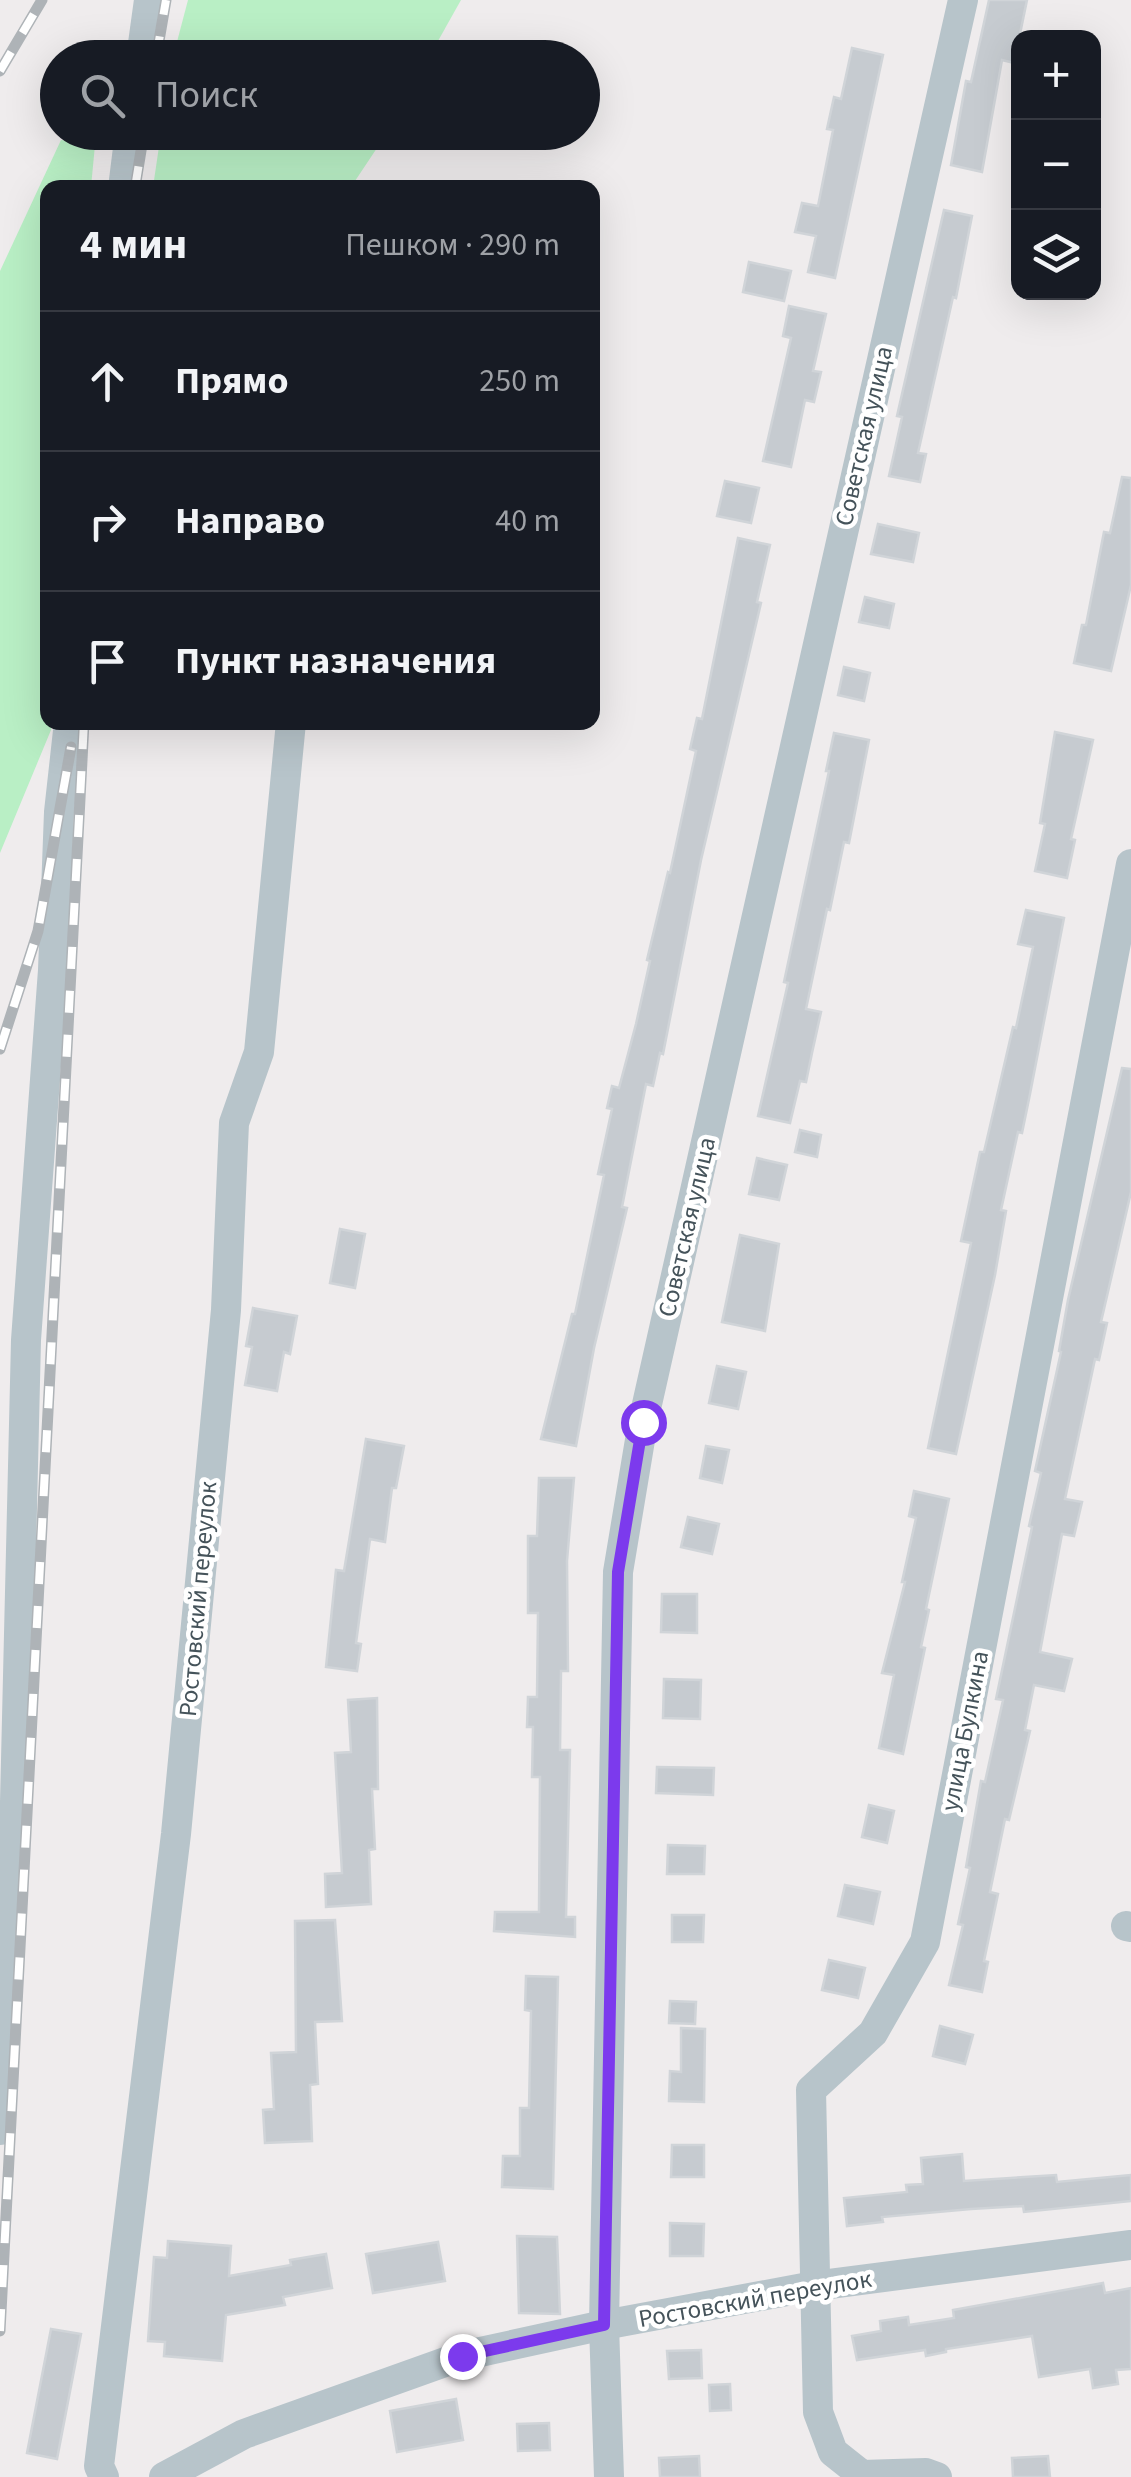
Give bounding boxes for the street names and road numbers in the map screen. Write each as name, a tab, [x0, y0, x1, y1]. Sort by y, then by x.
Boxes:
street label: Советская улица	[826, 343, 902, 529]
street label: Советская улица	[649, 1134, 725, 1320]
street label: Ростовский переулок	[170, 1479, 226, 1718]
street label: улица Булкина	[932, 1648, 998, 1814]
street label: Ростовский переулок	[636, 2261, 875, 2337]

